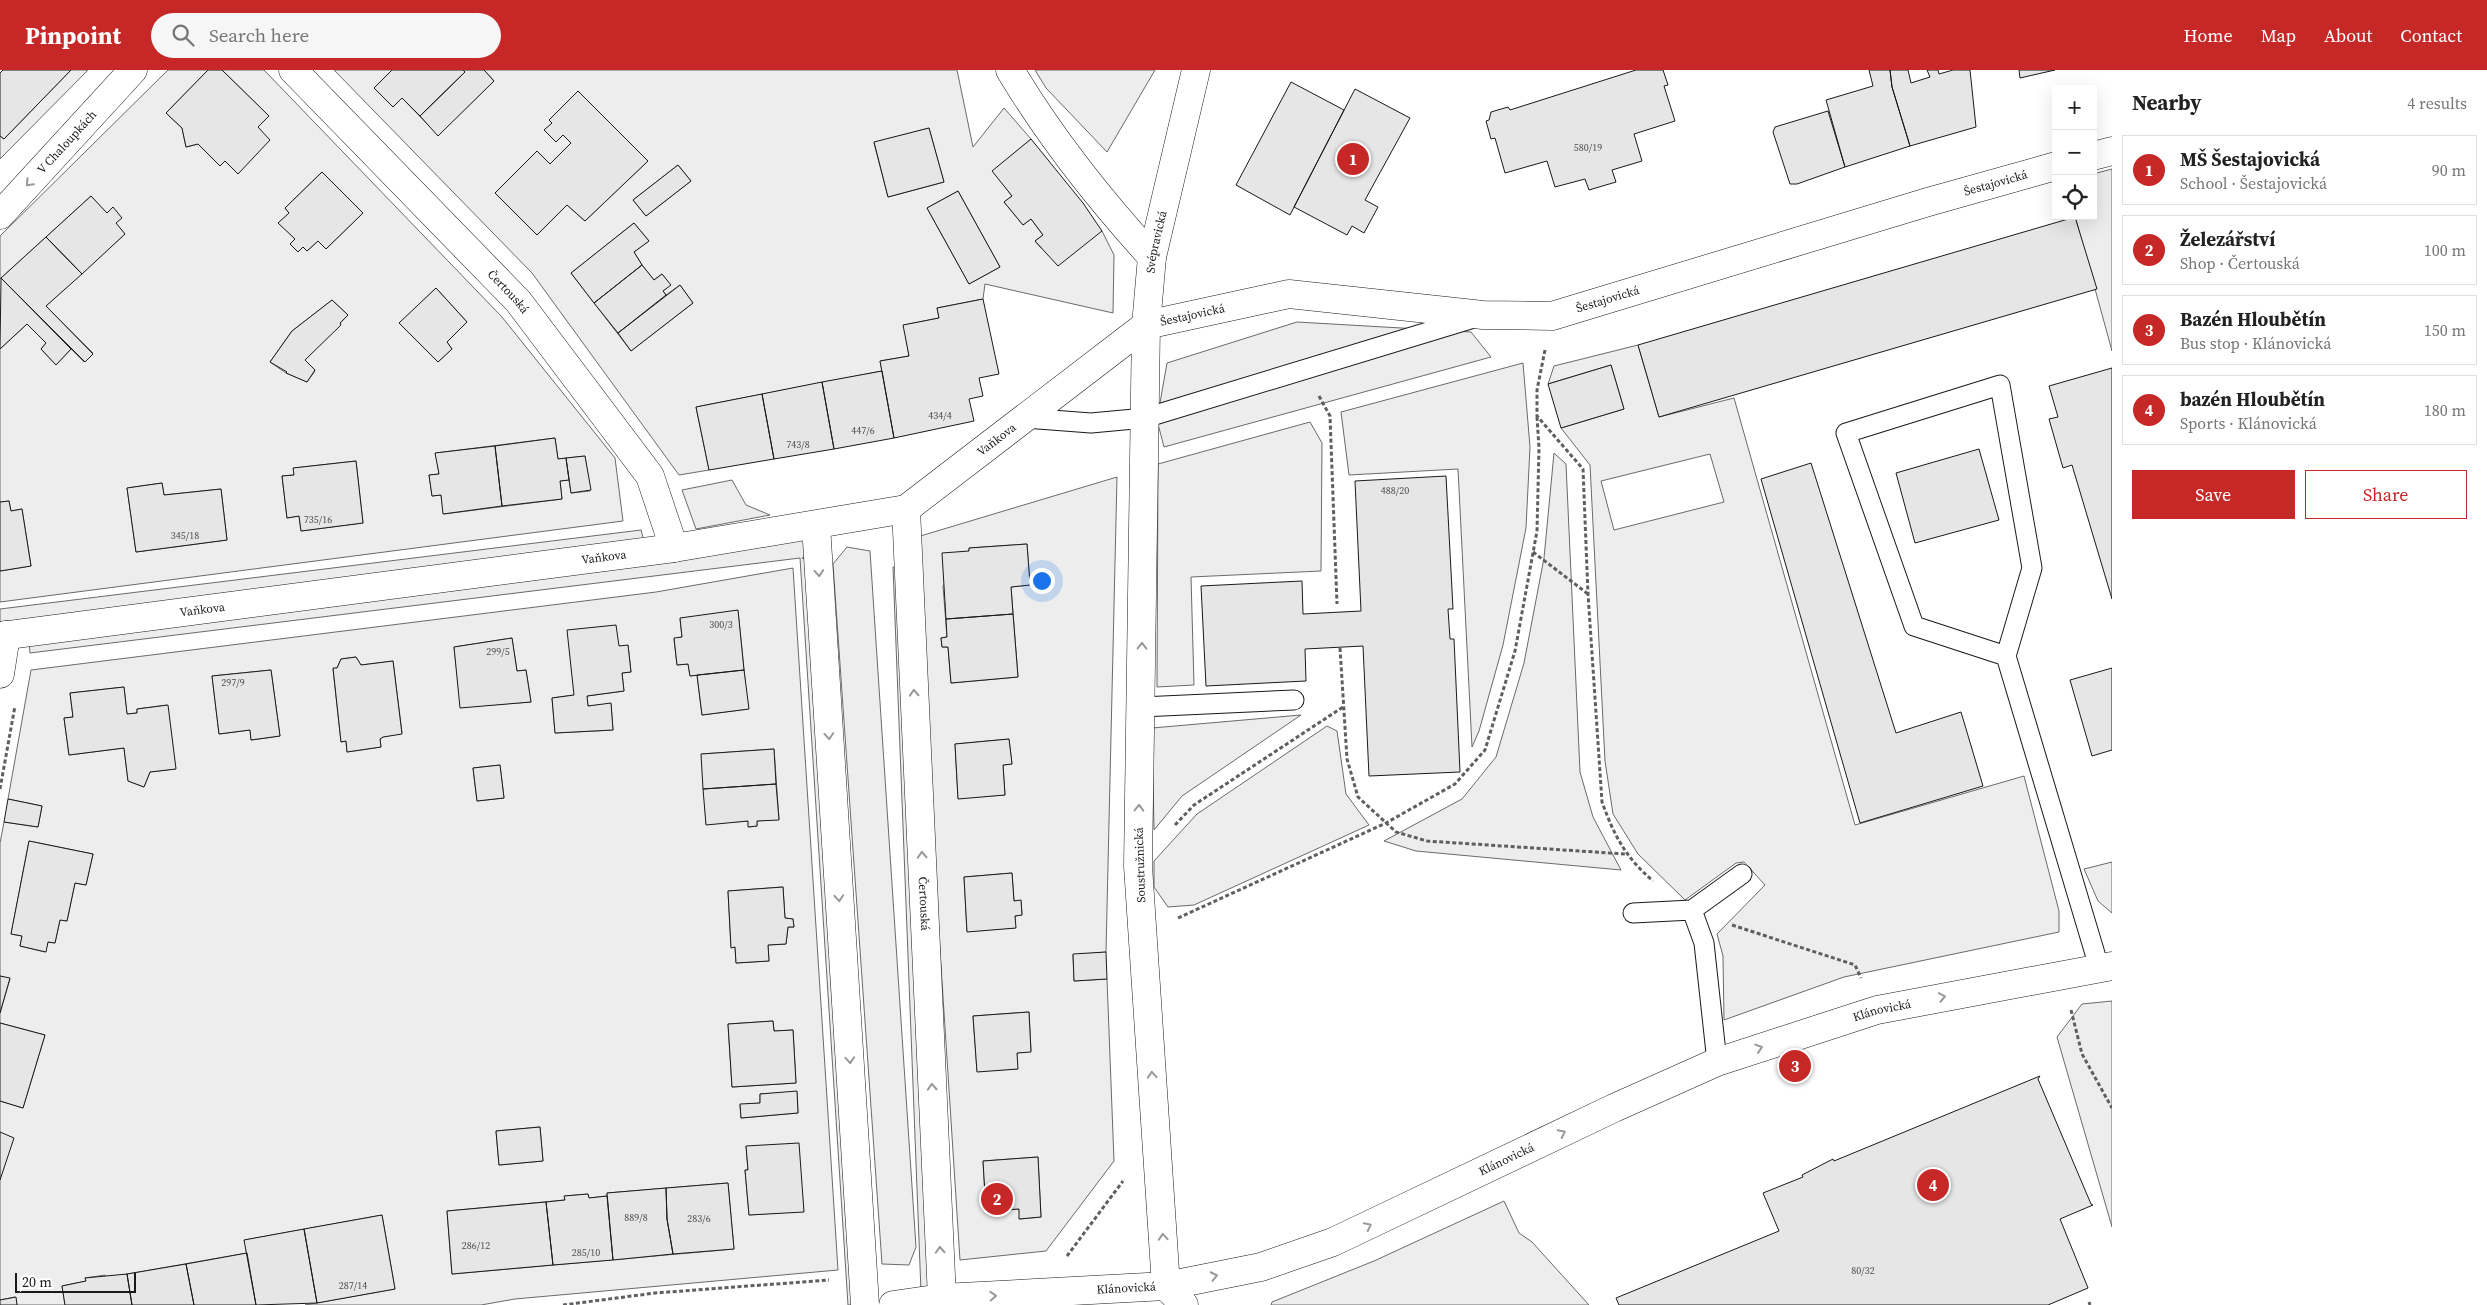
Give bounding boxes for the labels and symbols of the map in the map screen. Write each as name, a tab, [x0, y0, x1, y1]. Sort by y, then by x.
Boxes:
street label: V Chaloupkách	[34, 107, 100, 177]
pin: 1	[1337, 140, 1369, 178]
house number: 580/19	[1574, 141, 1602, 154]
street label: Šestajovická	[1962, 166, 2030, 200]
one-way arrow	[26, 178, 35, 187]
street label: Svépravická	[1143, 208, 1171, 274]
street label: Čertouská	[484, 266, 533, 317]
street label: Šestajovická	[1574, 282, 1642, 316]
street label: Šestajovická	[1159, 300, 1227, 330]
house number: 434/4	[928, 409, 952, 422]
street label: Vaňkova	[974, 419, 1020, 460]
house number: 447/6	[851, 424, 875, 437]
house number: 743/8	[786, 438, 810, 451]
house number: 488/20	[1381, 484, 1409, 497]
house number: 735/16	[304, 513, 332, 526]
house number: 345/18	[171, 529, 199, 542]
street label: Vaňkova	[580, 546, 628, 568]
your location	[1029, 568, 1055, 594]
one-way arrow	[814, 570, 825, 578]
street label: Vaňkova	[179, 599, 227, 620]
house number: 300/3	[709, 618, 733, 631]
one-way arrow	[1136, 641, 1147, 649]
house number: 299/5	[486, 645, 510, 658]
house number: 297/9	[221, 676, 245, 689]
one-way arrow	[909, 688, 920, 696]
one-way arrow	[824, 732, 835, 740]
one-way arrow	[1134, 804, 1144, 812]
street label: Soustružnická	[1131, 826, 1149, 903]
one-way arrow	[916, 851, 927, 859]
street label: Čertouská	[915, 876, 933, 932]
one-way arrow	[834, 894, 845, 902]
one-way arrow	[1938, 992, 1947, 1003]
street label: Klánovická	[1851, 996, 1913, 1025]
one-way arrow	[1754, 1044, 1763, 1054]
pin: 3	[1779, 1047, 1811, 1085]
one-way arrow	[844, 1056, 855, 1064]
one-way arrow	[1147, 1071, 1158, 1079]
one-way arrow	[927, 1083, 938, 1091]
one-way arrow	[1557, 1129, 1566, 1139]
street label: Klánovická	[1476, 1139, 1537, 1179]
pin: 4	[1917, 1166, 1949, 1204]
pin: 2	[981, 1180, 1013, 1218]
house number: 889/8	[624, 1211, 648, 1224]
house number: 283/6	[687, 1212, 711, 1225]
one-way arrow	[1363, 1221, 1372, 1232]
one-way arrow	[1158, 1233, 1169, 1241]
house number: 286/12	[462, 1239, 490, 1252]
one-way arrow	[934, 1245, 945, 1253]
house number: 285/10	[572, 1246, 600, 1259]
house number: 80/32	[1851, 1264, 1875, 1277]
scale bar	[15, 1270, 136, 1293]
one-way arrow	[1209, 1272, 1218, 1282]
house number: 287/14	[339, 1279, 367, 1292]
street label: Klánovická	[1096, 1279, 1157, 1298]
one-way arrow	[990, 1290, 998, 1301]

